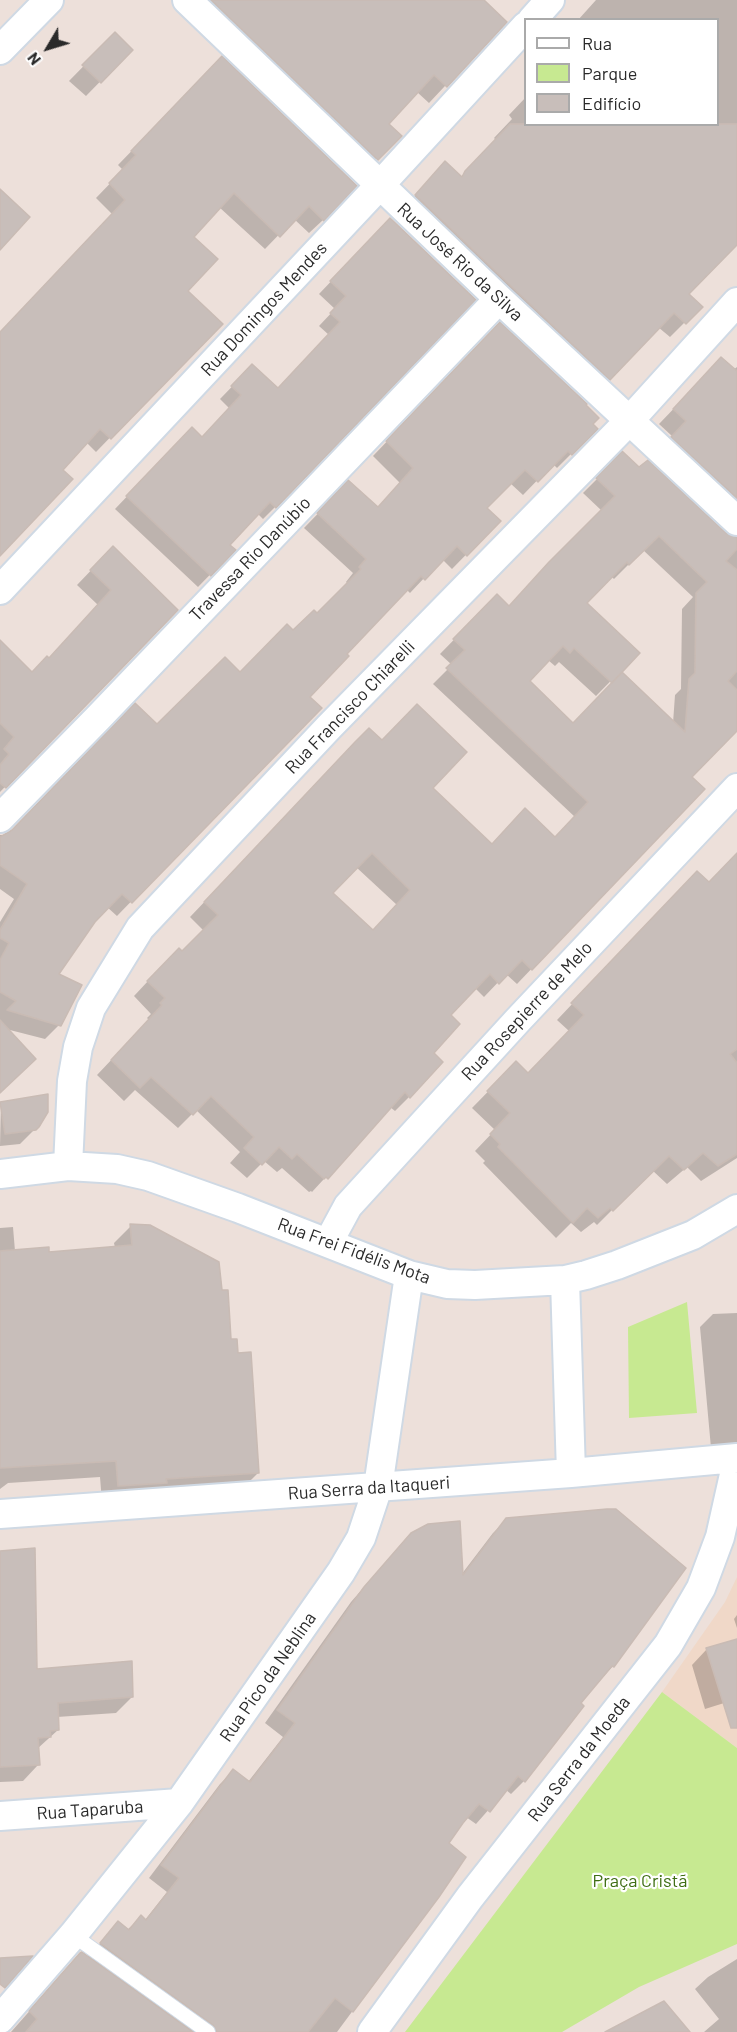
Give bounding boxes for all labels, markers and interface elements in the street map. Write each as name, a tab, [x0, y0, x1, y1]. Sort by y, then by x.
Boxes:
north arrow	[18, 18, 78, 78]
legend	[524, 18, 719, 126]
text: Rua	[582, 32, 612, 54]
text: N	[23, 49, 44, 69]
text: Parque	[582, 62, 637, 84]
text: Edifício	[582, 92, 641, 114]
street label: Rua José Rio da Silva	[393, 198, 527, 326]
street label: Rua Domingos Mendes	[196, 238, 332, 380]
street label: Travessa Rio Danúbio	[185, 492, 315, 626]
street label: Rua Francisco Chiarelli	[281, 636, 419, 778]
street label: Rua Rosepierre de Melo	[457, 937, 597, 1085]
street label: Rua Frei Fidélis Mota	[275, 1213, 433, 1289]
street label: Rua Serra da Itaqueri	[287, 1472, 451, 1504]
street label: Rua Pico da Neblina	[215, 1608, 321, 1746]
street label: Rua Serra da Moeda	[523, 1692, 635, 1826]
street label: Rua Taparuba	[36, 1795, 144, 1825]
park label: Praça Cristã	[593, 1870, 687, 1892]

